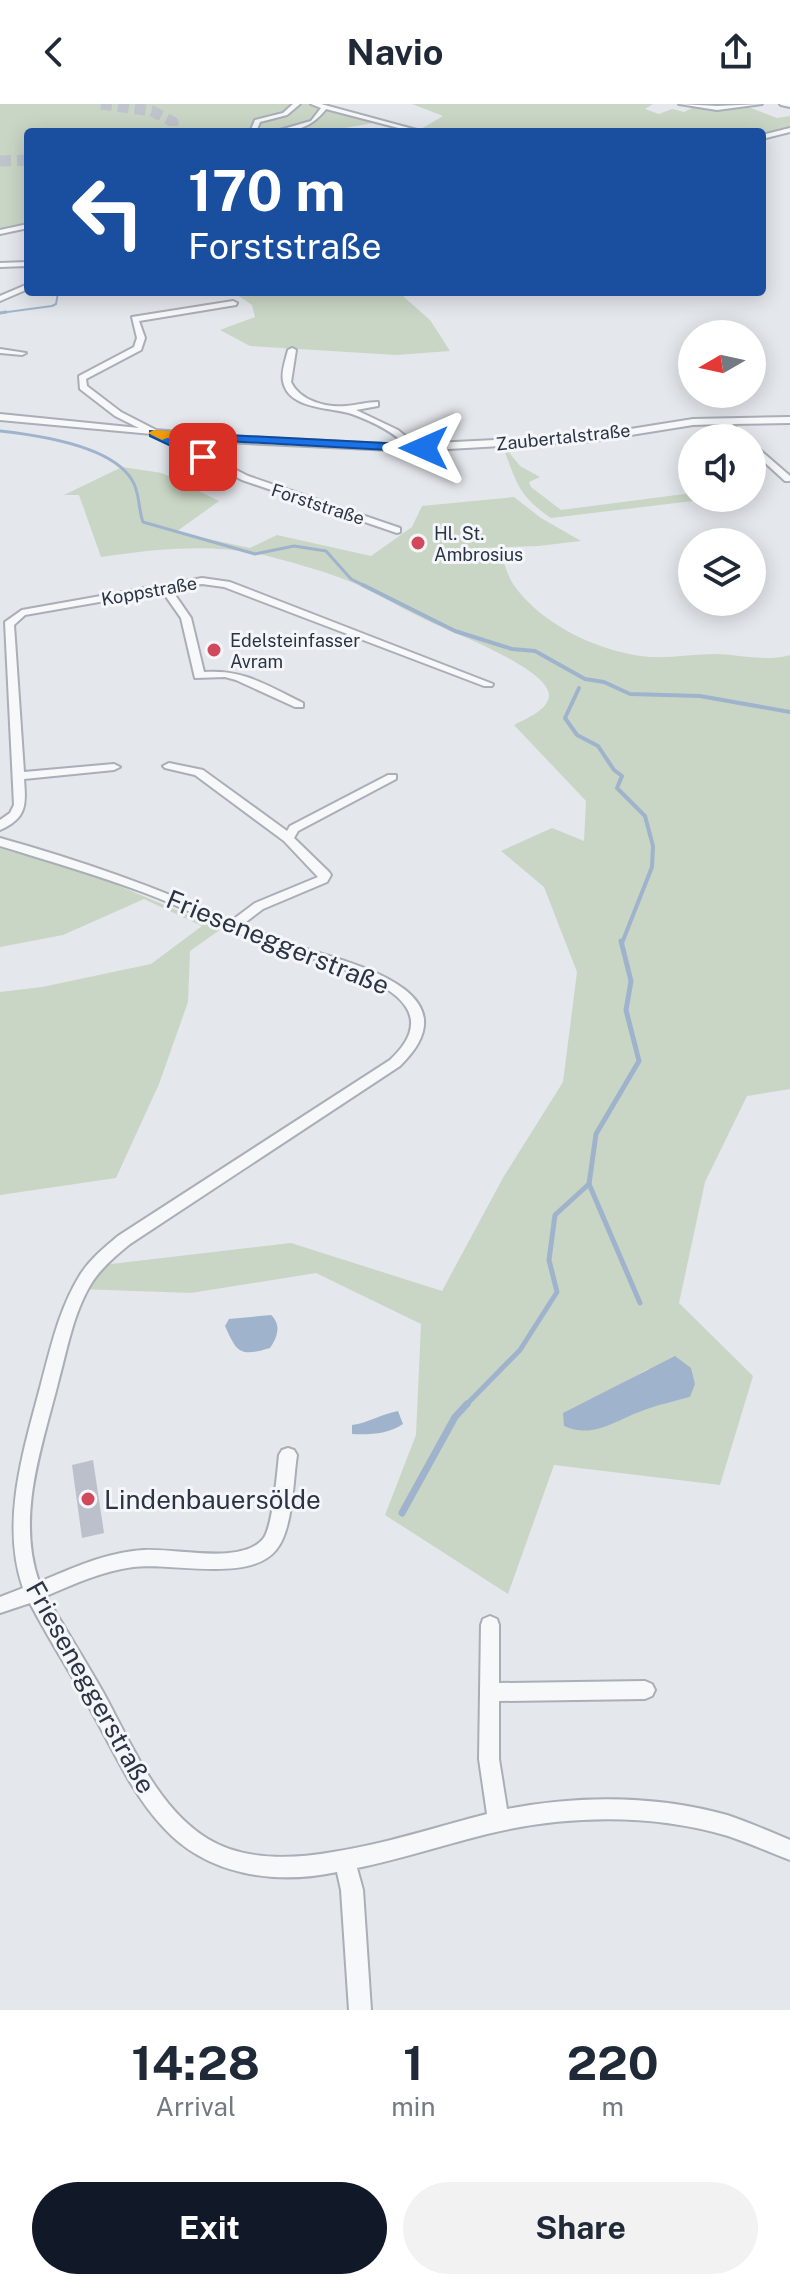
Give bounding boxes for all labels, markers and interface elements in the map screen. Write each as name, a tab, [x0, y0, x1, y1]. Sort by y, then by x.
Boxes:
icon: back	[32, 30, 76, 74]
icon: share	[714, 30, 758, 74]
text: Navio	[347, 31, 443, 73]
text: 170 m	[188, 158, 345, 224]
icon: left	[56, 160, 160, 264]
text: Forststraße	[188, 225, 382, 267]
north arrow	[678, 320, 766, 408]
map controls	[678, 320, 766, 616]
position arrow	[382, 406, 466, 490]
street label: Zaubertalstraße	[495, 419, 631, 455]
pin	[169, 423, 237, 491]
button: sound	[678, 424, 766, 512]
icon: arrive	[181, 435, 225, 479]
street label: Forststraße	[269, 479, 367, 529]
place label: Hl. St. Ambrosius	[434, 523, 523, 565]
button: layers	[678, 528, 766, 616]
marker: Hl. St. Ambrosius	[409, 534, 427, 552]
street label: Koppstraße	[100, 572, 198, 610]
place label: Edelsteinfasser Avram	[230, 630, 360, 672]
marker: Edelsteinfasser Avram	[205, 641, 223, 659]
street label: Frieseneggerstraße	[162, 883, 394, 1001]
place label: Lindenbauersölde	[104, 1484, 321, 1515]
marker: Lindenbauersölde	[79, 1490, 97, 1508]
street label: Frieseneggerstraße	[20, 1576, 162, 1798]
text: 14:28	[131, 2034, 260, 2091]
text: 1	[403, 2034, 424, 2091]
text: 220	[567, 2034, 659, 2091]
text: Arrival	[155, 2091, 236, 2122]
text: min	[391, 2091, 435, 2122]
text: m	[601, 2091, 624, 2122]
button: Exit	[32, 2182, 387, 2274]
button: Share	[403, 2182, 758, 2274]

